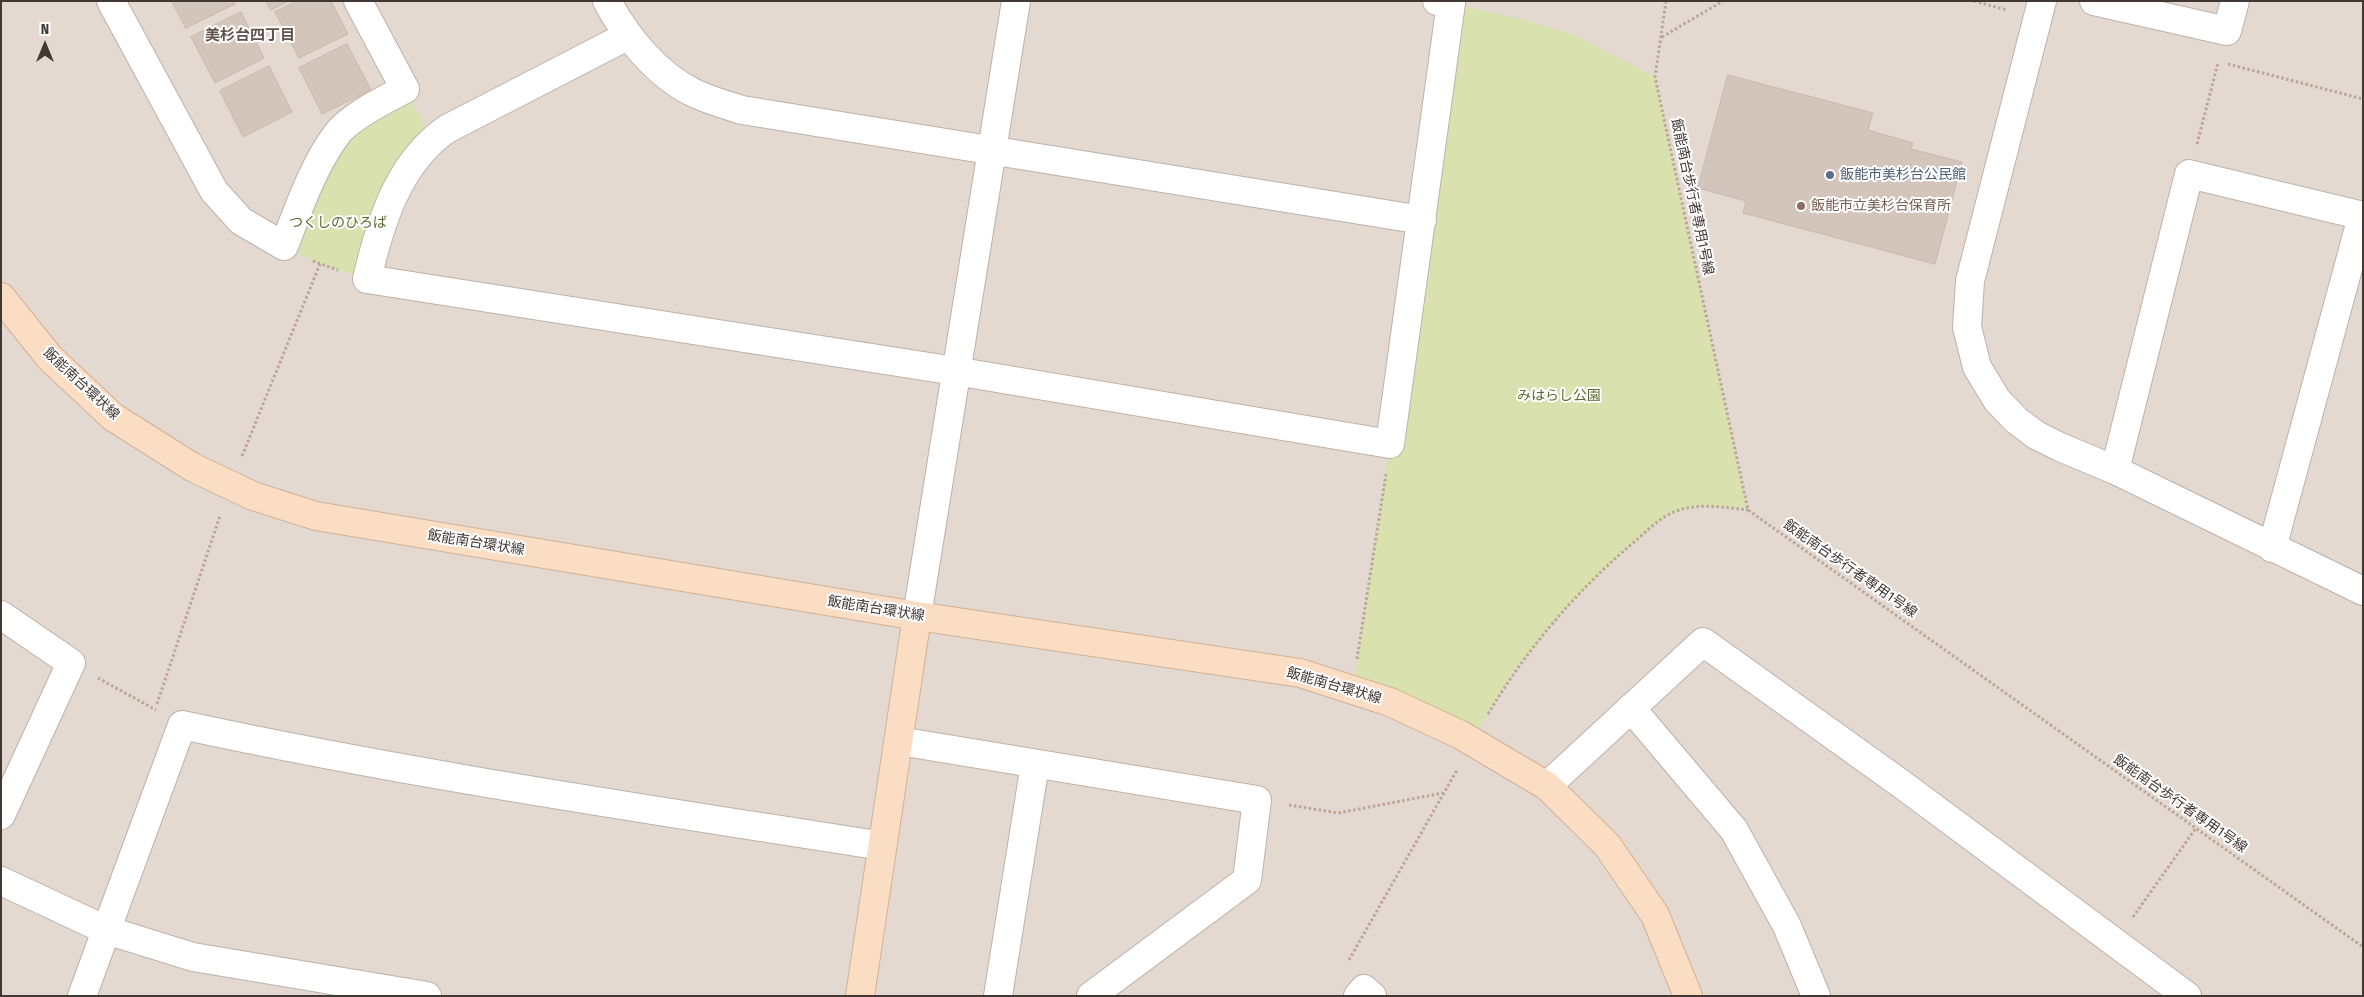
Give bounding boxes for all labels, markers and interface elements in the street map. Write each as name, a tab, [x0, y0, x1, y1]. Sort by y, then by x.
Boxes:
north arrow	[20, 20, 70, 70]
text: N	[41, 21, 49, 38]
district label: 美杉台四丁目	[205, 27, 295, 45]
street label: 飯能南台歩行者専用1号線	[1667, 117, 1717, 277]
place label: 飯能市美杉台公民館	[1840, 167, 1966, 183]
marker: 飯能市美杉台公民館	[1824, 169, 1836, 181]
place label: 飯能市立美杉台保育所	[1811, 198, 1951, 214]
marker: 飯能市立美杉台保育所	[1795, 200, 1807, 212]
park label: つくしのひろば	[289, 215, 387, 231]
street label: 飯能南台環状線	[39, 344, 123, 424]
park label: みはらし公園	[1517, 388, 1601, 404]
street label: 飯能南台歩行者専用1号線	[1780, 516, 1920, 622]
street label: 飯能南台環状線	[426, 527, 526, 559]
street label: 飯能南台環状線	[826, 593, 926, 625]
street label: 飯能南台環状線	[1285, 664, 1383, 708]
street label: 飯能南台歩行者専用1号線	[2110, 751, 2250, 857]

